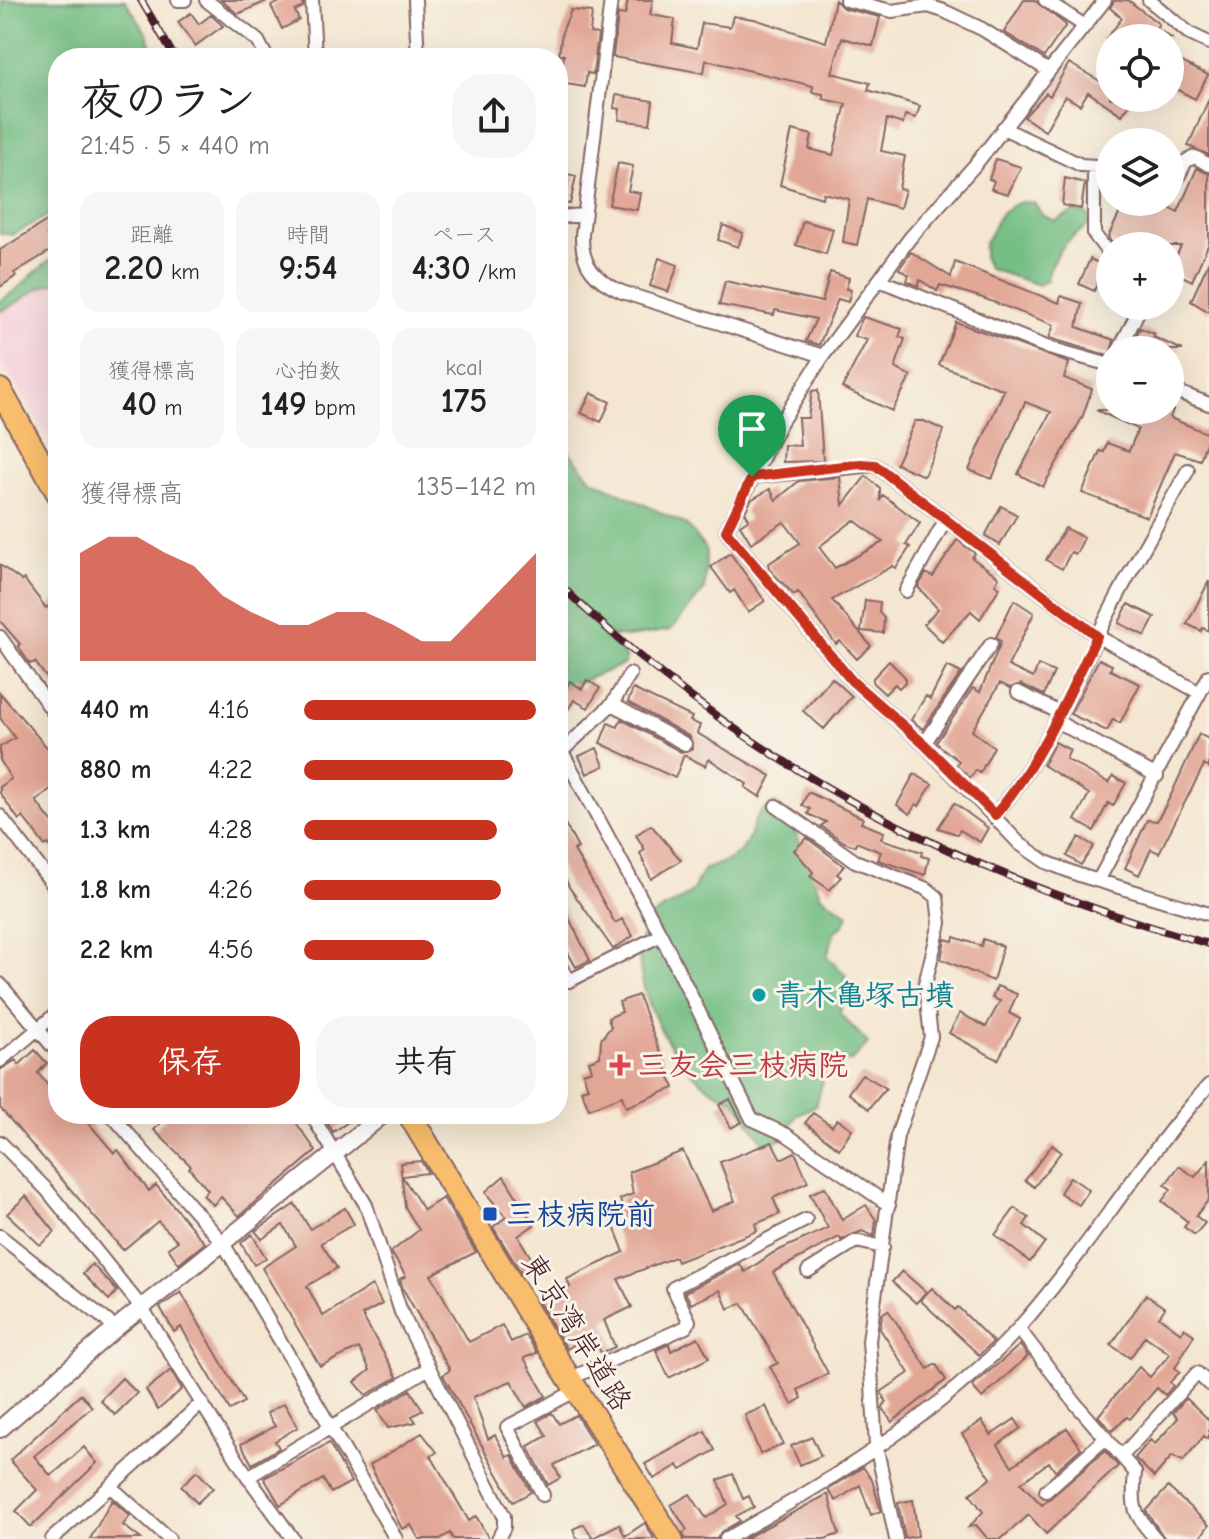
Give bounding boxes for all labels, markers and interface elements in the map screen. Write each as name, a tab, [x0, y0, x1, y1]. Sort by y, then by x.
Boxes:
map controls	[1096, 24, 1184, 424]
button: locate	[1096, 24, 1184, 112]
button: share	[452, 74, 536, 158]
text: 夜のラン	[80, 75, 256, 126]
button: layers	[1096, 128, 1184, 216]
text: 21:45 · 5 × 440 m	[80, 131, 270, 161]
text: 距離	[130, 222, 174, 248]
text: 時間	[286, 222, 330, 248]
text: ペース	[432, 222, 496, 248]
button: +	[1096, 232, 1184, 320]
text: 2.20	[104, 248, 164, 288]
text: 9:54	[279, 248, 337, 288]
text: 4:30	[412, 248, 471, 288]
text: km	[164, 259, 200, 285]
text: /km	[471, 259, 517, 285]
button: −	[1096, 336, 1184, 424]
text: kcal	[446, 355, 482, 381]
text: 獲得標高	[108, 358, 196, 384]
text: 心拍数	[275, 358, 341, 384]
text: 175	[441, 381, 487, 421]
text: 40	[122, 384, 157, 424]
text: 149	[260, 384, 307, 424]
text: m	[157, 395, 182, 421]
text: bpm	[307, 395, 356, 421]
pin	[718, 395, 786, 477]
icon: arrive	[730, 407, 774, 451]
text: 135–142 m	[416, 472, 536, 502]
text: 獲得標高	[80, 479, 184, 509]
text: 440 m	[80, 695, 149, 725]
text: 4:16	[208, 695, 250, 725]
text: 880 m	[80, 755, 151, 785]
text: 4:22	[208, 755, 253, 785]
text: 1.3 km	[80, 815, 150, 845]
text: 4:28	[208, 815, 252, 845]
text: 1.8 km	[80, 875, 151, 905]
text: 4:26	[208, 875, 253, 905]
text: 2.2 km	[80, 935, 153, 965]
text: 4:56	[208, 935, 253, 965]
place label: 青木亀塚古墳	[775, 978, 955, 1013]
marker: 青木亀塚古墳	[750, 986, 768, 1004]
button: 保存	[80, 1016, 300, 1108]
button: 共有	[316, 1016, 536, 1108]
place label: 三友会三枝病院	[638, 1048, 848, 1083]
marker: 三友会三枝病院	[609, 1054, 631, 1076]
place label: 三枝病院前	[506, 1197, 656, 1232]
marker: 三枝病院前	[481, 1205, 499, 1223]
street label: 東京湾岸道路	[514, 1247, 639, 1418]

